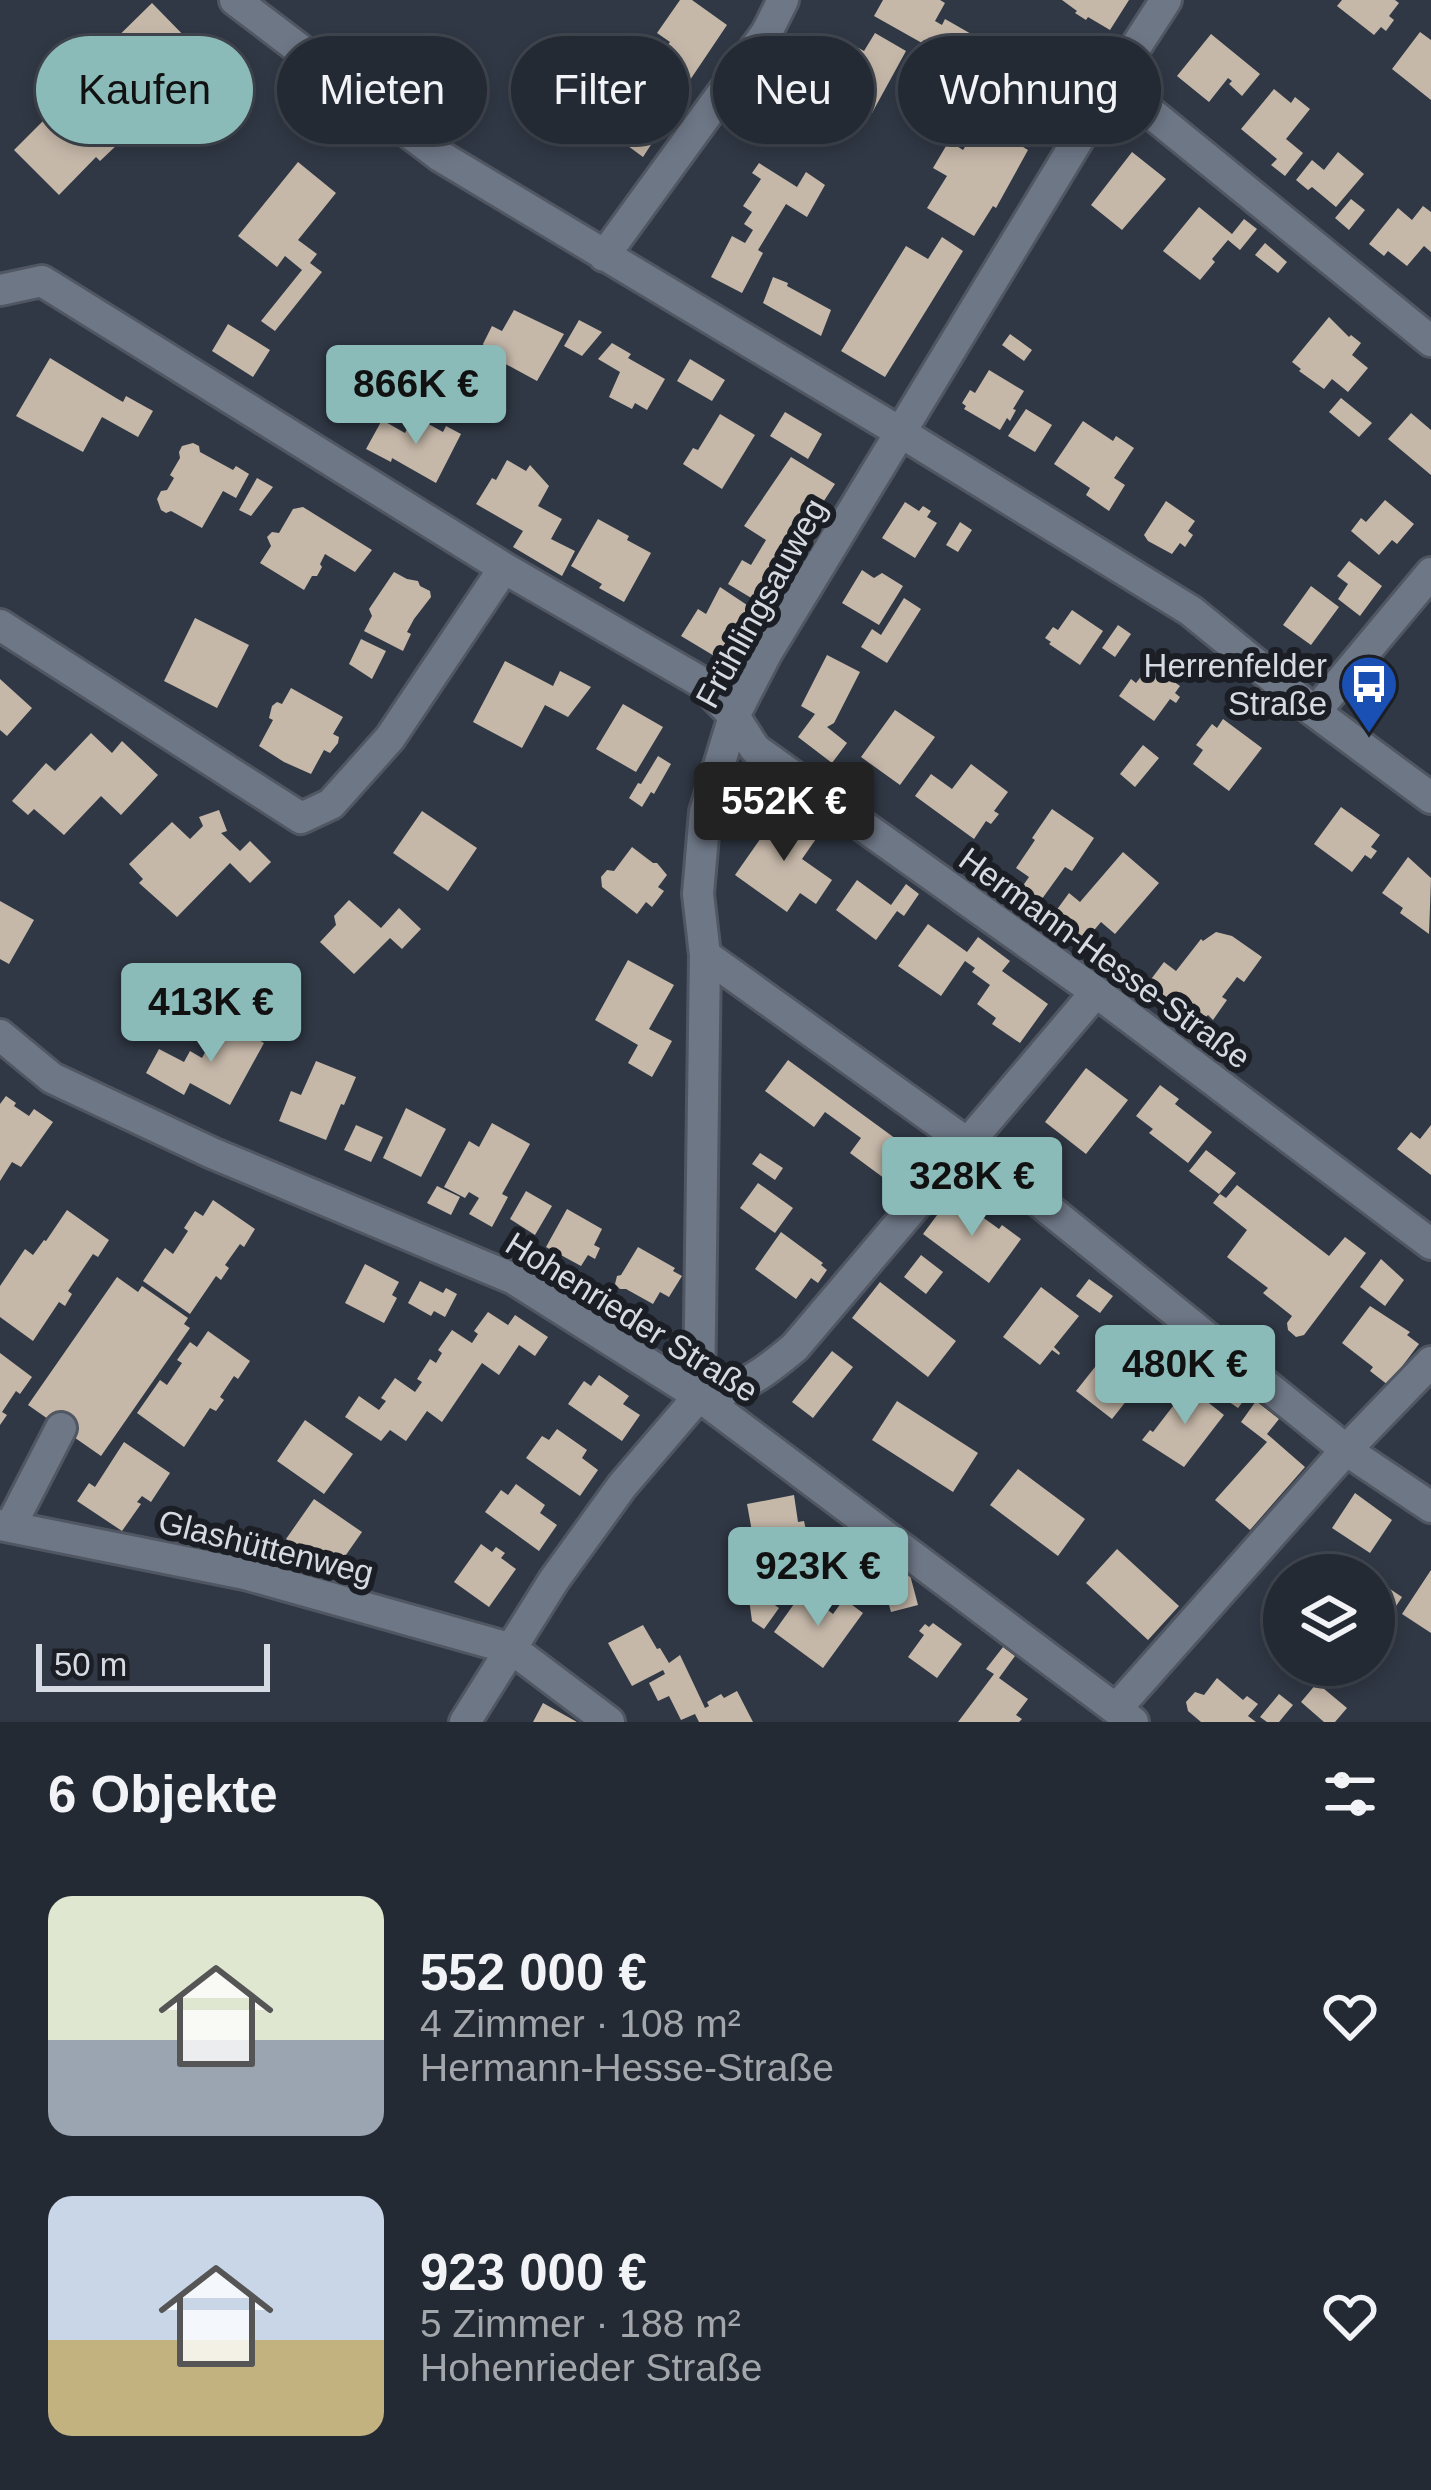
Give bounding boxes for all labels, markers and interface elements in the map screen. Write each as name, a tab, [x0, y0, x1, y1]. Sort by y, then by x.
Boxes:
chip: Kaufen	[36, 36, 253, 144]
chip: Mieten	[277, 36, 487, 144]
chip: Filter	[511, 36, 689, 144]
chip: Neu	[713, 36, 874, 144]
chip: Wohnung	[898, 36, 1161, 144]
pin: 866K €	[318, 345, 514, 447]
text: 866K €	[353, 362, 479, 405]
street label: Frühlingsauweg	[688, 492, 834, 714]
place label: Herrenfelder Straße	[1144, 647, 1327, 722]
bus stop icon: Herrenfelder Straße	[1338, 653, 1400, 735]
pin: 552K €	[686, 762, 882, 864]
text: 552K €	[721, 779, 847, 822]
street label: Hermann-Hesse-Straße	[952, 840, 1258, 1076]
pin: 413K €	[113, 963, 309, 1065]
text: 413K €	[148, 980, 274, 1023]
pin: 328K €	[874, 1137, 1070, 1239]
text: 328K €	[909, 1154, 1035, 1197]
street label: Hohenrieder Straße	[499, 1225, 765, 1409]
pin: 480K €	[1087, 1325, 1283, 1427]
text: 480K €	[1122, 1342, 1248, 1385]
street label: Glashüttenweg	[155, 1502, 377, 1592]
pin: 923K €	[720, 1527, 916, 1629]
text: 923K €	[755, 1544, 881, 1587]
map controls	[1263, 1554, 1395, 1686]
button: layers	[1263, 1554, 1395, 1686]
scale bar	[36, 1638, 270, 1691]
text: 50 m	[54, 1646, 127, 1683]
icon: filters	[1317, 1761, 1383, 1827]
text: 6 Objekte	[48, 1766, 278, 1823]
icon: home	[144, 1944, 288, 2088]
text: 552 000 €	[420, 1944, 647, 2001]
icon: heart	[1317, 1983, 1383, 2049]
text: 4 Zimmer · 108 m²	[420, 2002, 741, 2045]
text: Hermann-Hesse-Straße	[420, 2046, 834, 2089]
icon: home	[144, 2244, 288, 2388]
text: 923 000 €	[420, 2244, 647, 2301]
icon: heart	[1317, 2283, 1383, 2349]
text: 5 Zimmer · 188 m²	[420, 2302, 741, 2345]
text: Hohenrieder Straße	[420, 2346, 763, 2389]

